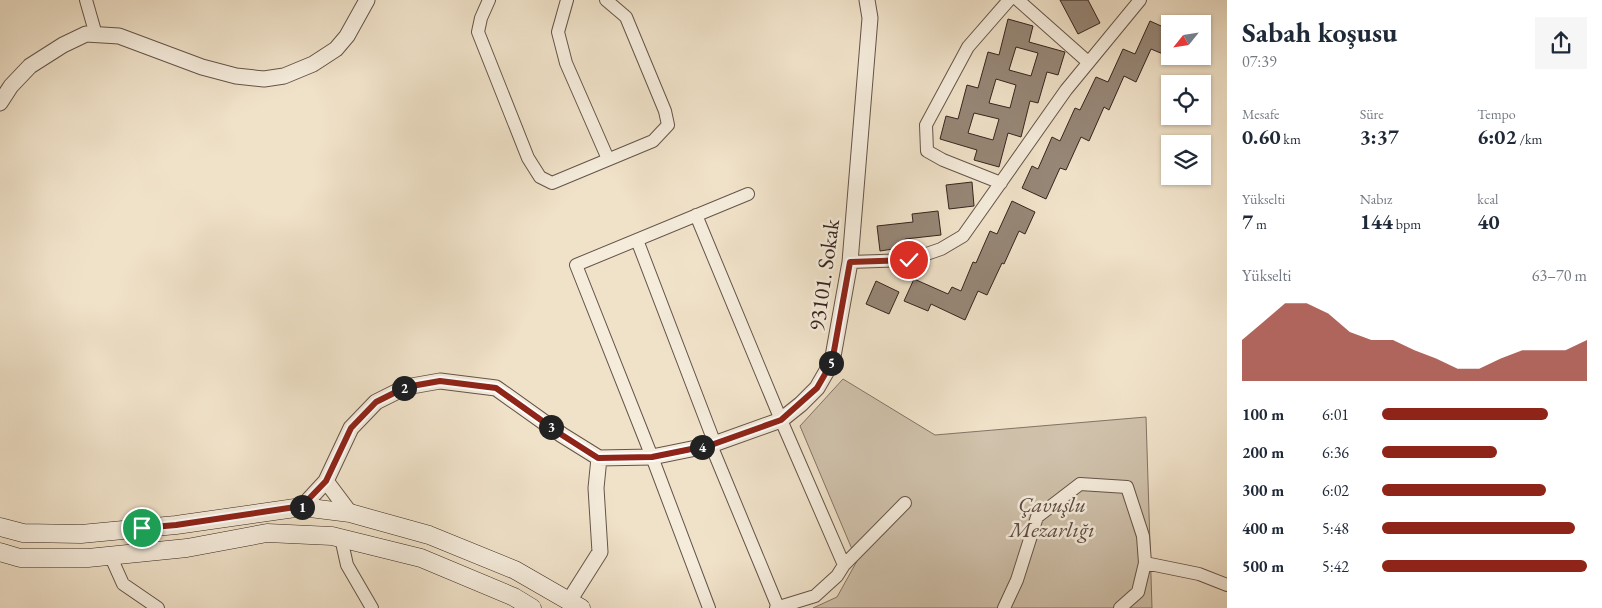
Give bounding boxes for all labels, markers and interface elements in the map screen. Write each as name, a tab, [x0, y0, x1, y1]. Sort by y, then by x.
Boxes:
text: Sabah koşusu	[1242, 14, 1398, 50]
north arrow	[1161, 15, 1211, 65]
map controls	[1161, 15, 1211, 185]
button: share	[1535, 17, 1587, 69]
text: 07:39	[1242, 51, 1277, 72]
button: locate	[1161, 75, 1211, 125]
text: Mesafe	[1242, 105, 1279, 123]
text: Süre	[1360, 105, 1384, 123]
text: Tempo	[1477, 105, 1516, 123]
text: 0.60	[1242, 123, 1281, 150]
text: 3:37	[1360, 123, 1399, 150]
text: 6:02	[1477, 123, 1517, 150]
text: km	[1281, 130, 1301, 148]
text: /km	[1517, 130, 1542, 148]
button: layers	[1161, 135, 1211, 185]
text: Yükselti	[1242, 190, 1285, 208]
text: Nabız	[1360, 190, 1392, 208]
text: kcal	[1477, 190, 1498, 208]
text: 7	[1242, 208, 1253, 235]
text: 144	[1360, 208, 1393, 235]
text: 40	[1477, 208, 1500, 235]
text: m	[1253, 215, 1267, 233]
text: bpm	[1393, 215, 1421, 233]
street label: 93101. Sokak	[802, 217, 846, 333]
pin	[888, 239, 930, 281]
icon: check	[895, 246, 923, 274]
text: Yükselti	[1242, 265, 1291, 286]
text: 63–70 m	[1532, 265, 1587, 286]
pin: 5	[818, 350, 844, 376]
text: 5	[828, 354, 835, 372]
pin: 2	[392, 376, 416, 400]
text: 2	[401, 379, 408, 397]
text: 100 m	[1242, 404, 1284, 425]
text: 6:01	[1322, 404, 1349, 425]
pin: 3	[538, 414, 564, 440]
text: 3	[548, 418, 555, 436]
pin: 4	[690, 434, 714, 460]
text: 4	[699, 438, 706, 456]
text: 200 m	[1242, 442, 1284, 463]
text: 6:36	[1322, 442, 1349, 463]
text: 300 m	[1242, 480, 1284, 501]
text: 6:02	[1322, 480, 1349, 501]
park label: Çavuşlu Mezarlığı	[1007, 490, 1095, 544]
pin: 1	[290, 494, 314, 520]
text: 1	[299, 498, 306, 516]
pin	[121, 507, 163, 549]
icon: arrive	[128, 514, 156, 542]
text: 400 m	[1242, 518, 1284, 539]
text: 5:48	[1322, 518, 1349, 539]
text: 500 m	[1242, 556, 1284, 577]
text: 5:42	[1322, 556, 1349, 577]

